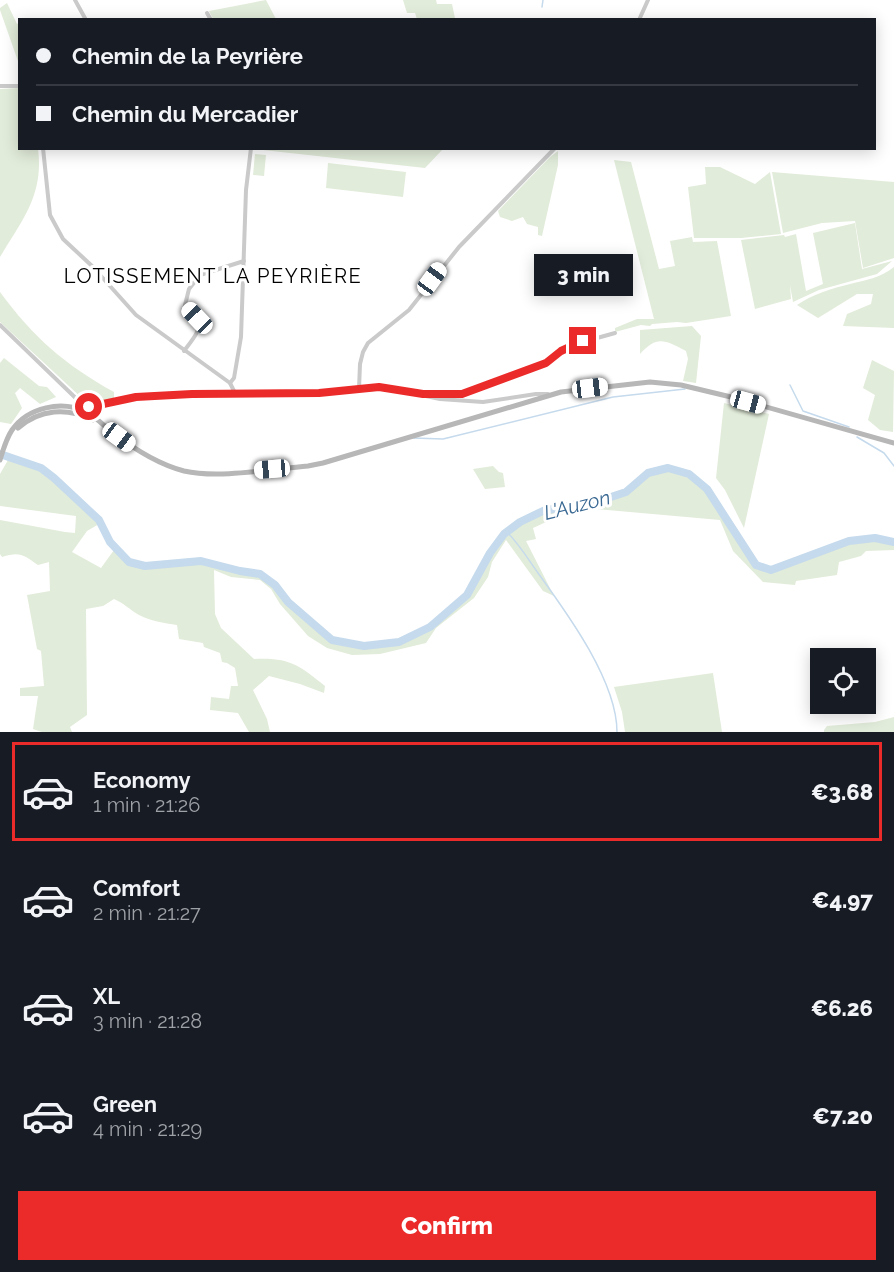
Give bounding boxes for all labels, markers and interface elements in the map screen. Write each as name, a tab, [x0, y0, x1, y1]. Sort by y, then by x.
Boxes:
text: Chemin de la Peyrière	[72, 43, 303, 69]
text: Chemin du Mercadier	[72, 101, 298, 127]
callout: 3 min	[534, 254, 632, 296]
car	[414, 259, 450, 299]
text: 3 min	[557, 263, 610, 287]
district label: LOTISSEMENT LA PEYRIÈRE	[64, 264, 362, 288]
car	[178, 299, 216, 337]
route end	[569, 327, 596, 354]
car	[571, 377, 609, 399]
car	[728, 389, 768, 415]
route start	[75, 393, 102, 420]
car	[99, 419, 139, 455]
car	[253, 458, 291, 480]
water label: L'Auzon	[541, 485, 613, 525]
map controls	[810, 648, 876, 714]
button: locate	[810, 648, 876, 714]
icon: car	[21, 765, 75, 819]
text: Economy	[93, 767, 191, 793]
text: €3.68	[811, 779, 873, 805]
text: 1 min · 21:26	[93, 793, 200, 817]
icon: car	[21, 873, 75, 927]
text: Comfort	[93, 875, 180, 901]
text: €4.97	[812, 887, 873, 913]
text: 2 min · 21:27	[93, 901, 201, 925]
icon: car	[21, 981, 75, 1035]
text: XL	[93, 983, 120, 1009]
text: €6.26	[811, 995, 873, 1021]
text: 3 min · 21:28	[93, 1009, 202, 1033]
icon: car	[21, 1089, 75, 1143]
text: Green	[93, 1091, 157, 1117]
text: €7.20	[812, 1103, 873, 1129]
text: 4 min · 21:29	[93, 1117, 202, 1141]
button: Confirm	[18, 1191, 876, 1260]

